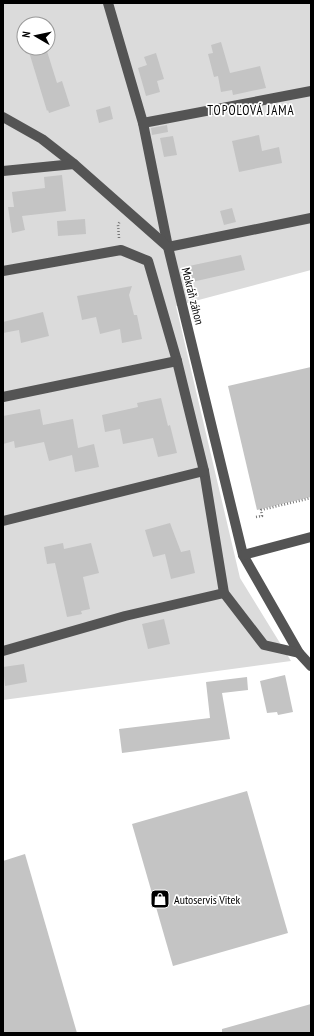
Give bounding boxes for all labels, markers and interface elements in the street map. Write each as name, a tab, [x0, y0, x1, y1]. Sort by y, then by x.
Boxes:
north arrow	[16, 16, 56, 56]
text: N	[19, 30, 34, 38]
district label: TOPOĽOVÁ JAMA	[207, 102, 295, 119]
street label: Mokráň záhon	[179, 266, 207, 326]
shop icon: Autoservis Vitek	[149, 888, 171, 910]
place label: Autoservis Vitek	[174, 892, 240, 907]

